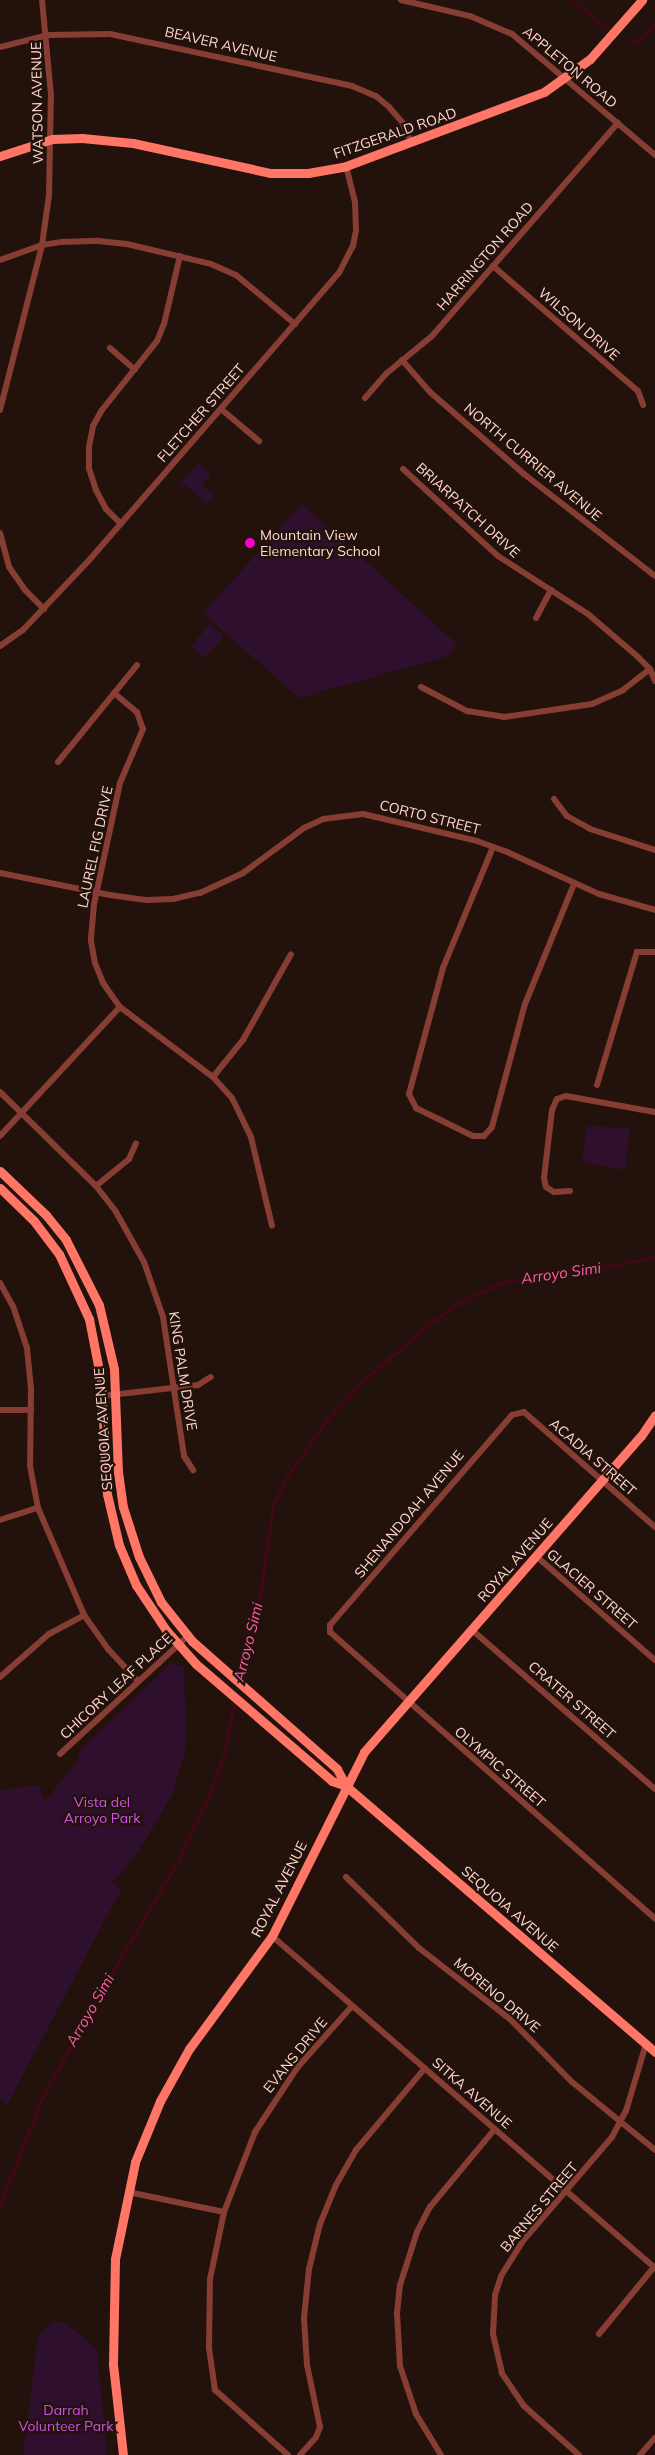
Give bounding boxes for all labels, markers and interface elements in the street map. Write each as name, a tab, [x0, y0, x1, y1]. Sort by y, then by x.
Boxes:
street label: BEAVER AVENUE	[163, 23, 279, 65]
street label: APPLETON ROAD	[519, 23, 621, 111]
street label: WATSON AVENUE	[28, 42, 46, 164]
street label: FITZGERALD ROAD	[331, 104, 459, 162]
street label: HARRINGTON ROAD	[433, 198, 537, 314]
street label: WILSON DRIVE	[535, 284, 623, 364]
street label: FLETCHER STREET	[154, 360, 248, 466]
street label: NORTH CURRIER AVENUE	[461, 400, 605, 524]
street label: BRIARPATCH DRIVE	[413, 459, 523, 561]
place label: Mountain View Elementary School	[260, 527, 380, 560]
marker: Mountain View Elementary School	[244, 537, 256, 549]
street label: LAUREL FIG DRIVE	[74, 785, 116, 909]
street label: CORTO STREET	[378, 796, 482, 838]
water label: Arroyo Simi	[520, 1259, 602, 1287]
street label: KING PALM DRIVE	[165, 1310, 201, 1432]
street label: SEQUOIA AVENUE	[90, 1367, 116, 1491]
street label: ACADIA STREET	[546, 1415, 640, 1499]
street label: SHENANDOAH AVENUE	[351, 1447, 467, 1581]
street label: ROYAL AVENUE	[474, 1515, 556, 1605]
street label: GLACIER STREET	[544, 1545, 640, 1633]
water label: Arroyo Simi	[230, 1601, 266, 1683]
street label: CHICORY LEAF PLACE	[56, 1630, 176, 1742]
street label: CRATER STREET	[525, 1658, 619, 1742]
street label: OLYMPIC STREET	[451, 1723, 549, 1811]
park label: Vista del Arroyo Park	[64, 1794, 140, 1826]
street label: ROYAL AVENUE	[248, 1838, 310, 1940]
street label: SEQUOIA AVENUE	[458, 1862, 562, 1956]
street label: MORENO DRIVE	[450, 1954, 544, 2036]
water label: Arroyo Simi	[62, 1971, 118, 2049]
street label: EVANS DRIVE	[260, 2014, 330, 2096]
street label: SITKA AVENUE	[429, 2054, 515, 2132]
street label: BARNES STREET	[497, 2159, 581, 2255]
park label: Darrah Volunteer Park	[19, 2402, 113, 2434]

